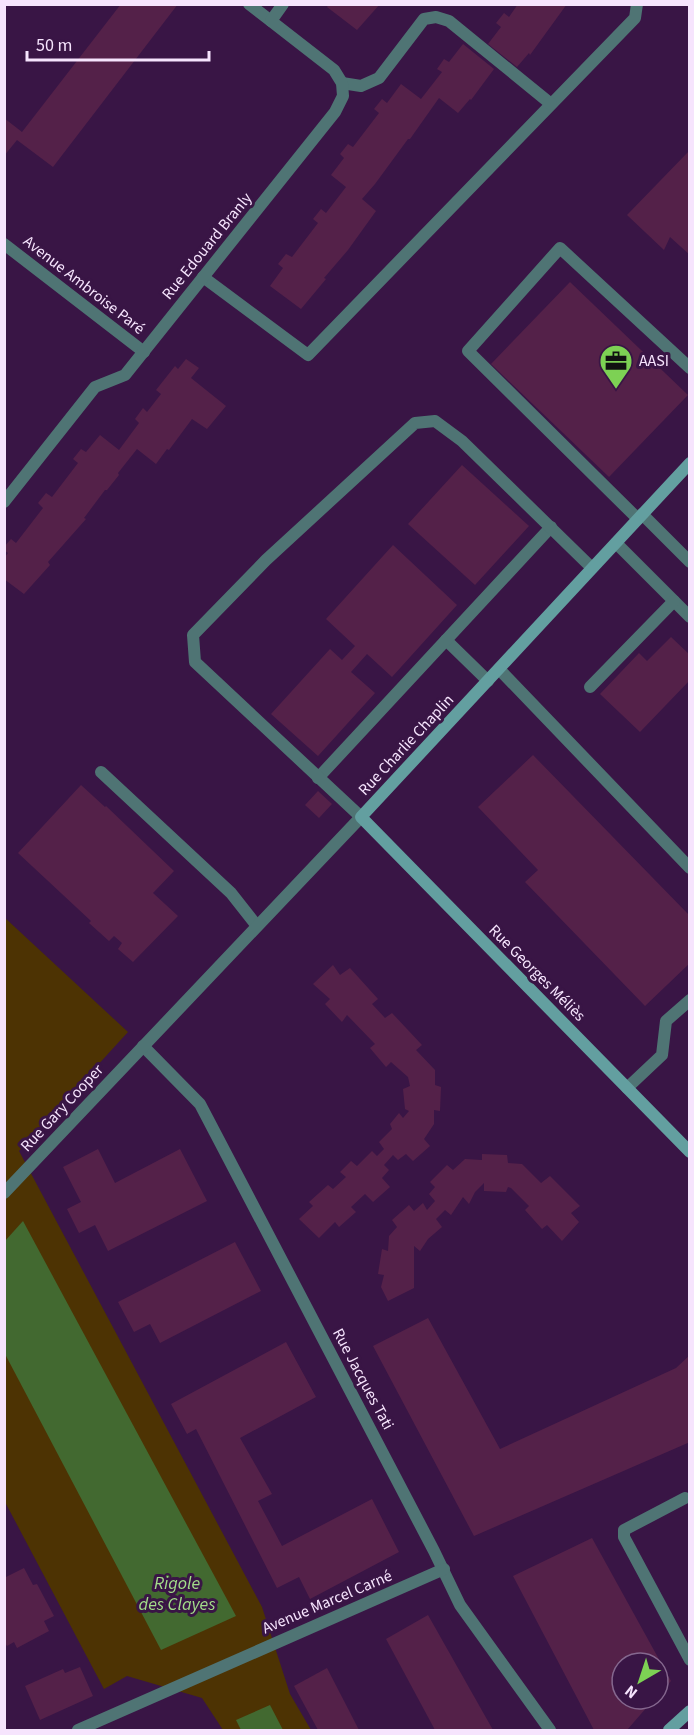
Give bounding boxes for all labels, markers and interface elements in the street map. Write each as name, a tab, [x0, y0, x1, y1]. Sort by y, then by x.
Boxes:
scale bar	[27, 24, 208, 62]
text: 50 m	[36, 33, 72, 58]
street label: Rue Edouard Branly	[157, 187, 257, 304]
street label: Avenue Ambroise Paré	[19, 230, 149, 340]
office icon: AASI	[598, 343, 634, 390]
place label: AASI	[639, 350, 669, 372]
street label: Rue Charlie Chaplin	[353, 690, 459, 800]
street label: Rue Georges Méliès	[484, 920, 590, 1026]
street label: Rue Gary Cooper	[16, 1059, 109, 1157]
street label: Rue Jacques Tati	[327, 1325, 399, 1433]
street label: Avenue Marcel Carné	[259, 1565, 395, 1639]
water label: Rigole des Clayes	[139, 1571, 216, 1617]
north arrow	[610, 1651, 670, 1711]
text: N	[620, 1680, 642, 1704]

